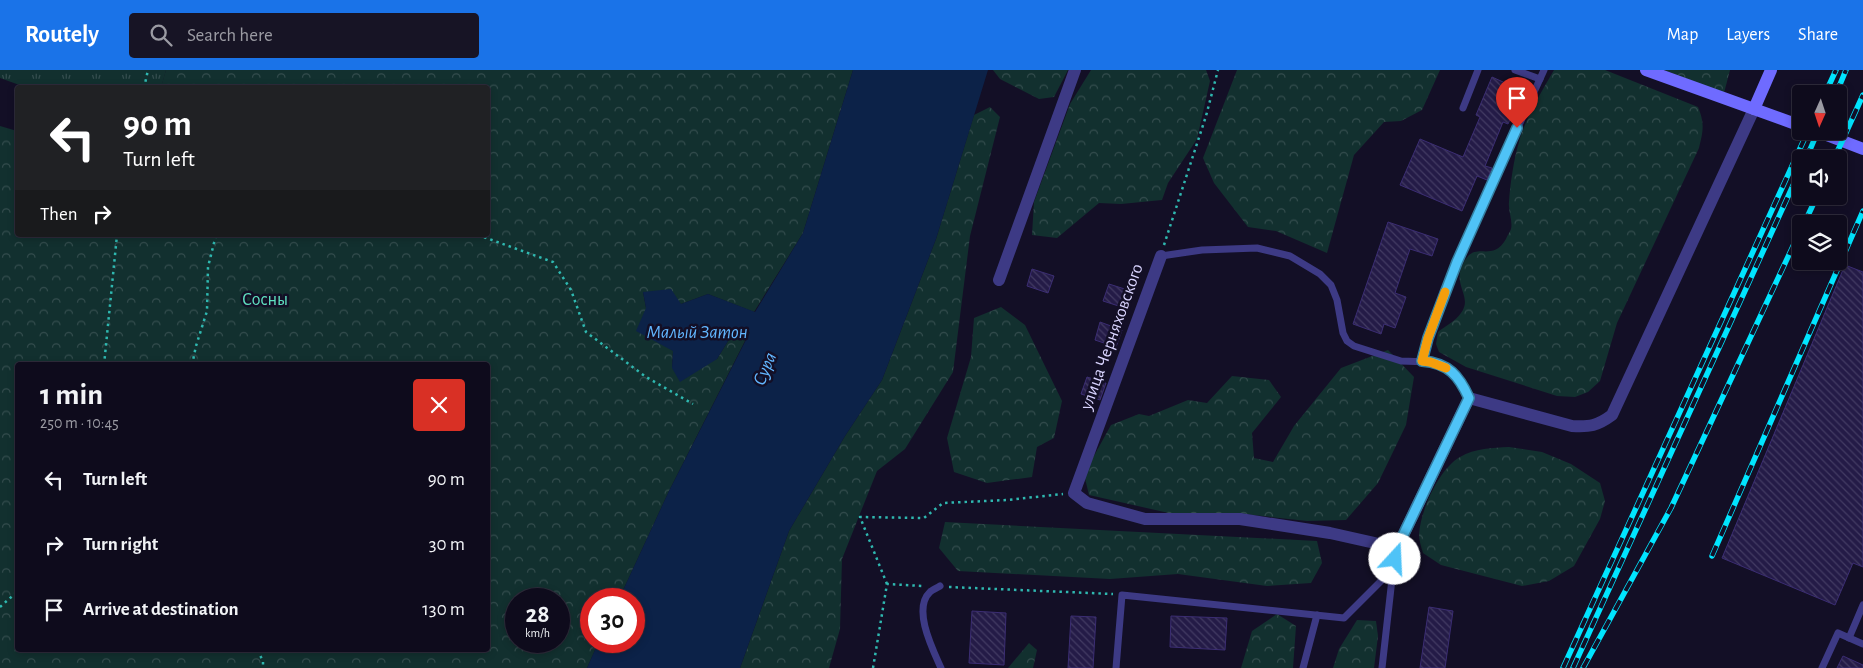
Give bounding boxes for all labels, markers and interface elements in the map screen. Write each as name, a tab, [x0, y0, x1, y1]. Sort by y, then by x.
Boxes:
search box	[129, 13, 479, 58]
icon: search	[147, 21, 175, 49]
text: Routely	[25, 23, 99, 47]
text: Search here	[187, 26, 273, 45]
text: Map	[1667, 26, 1698, 44]
text: Layers	[1726, 26, 1770, 44]
text: Share	[1798, 26, 1838, 44]
pin	[1496, 77, 1538, 128]
icon: arrive	[1503, 84, 1531, 112]
north arrow	[1792, 85, 1848, 140]
map controls	[1792, 85, 1847, 270]
icon: left	[40, 105, 105, 170]
text: 90 m	[123, 107, 192, 142]
text: Turn left	[123, 148, 195, 170]
button: sound	[1792, 150, 1847, 205]
icon: right	[88, 200, 116, 228]
text: Then	[40, 205, 78, 224]
button: layers	[1792, 215, 1847, 270]
street label: улица Черняховского	[1077, 262, 1147, 413]
park label: Сосны	[242, 291, 288, 309]
water label: Малый Затон	[646, 323, 748, 342]
water label: Сура	[750, 350, 780, 388]
button: close	[413, 379, 465, 431]
text: 1 min	[40, 380, 103, 410]
text: 250 m · 10:45	[40, 415, 119, 431]
icon: left	[40, 466, 68, 494]
text: Turn left	[83, 470, 147, 489]
text: 90 m	[428, 470, 465, 489]
icon: right	[40, 531, 68, 559]
position arrow	[1368, 532, 1420, 584]
text: Turn right	[83, 535, 158, 554]
text: 30 m	[429, 535, 465, 554]
speed limit sign: 30	[580, 588, 645, 653]
icon: arrive	[40, 596, 68, 624]
text: Arrive at destination	[83, 600, 239, 619]
text: 130 m	[422, 600, 465, 619]
text: 28	[525, 602, 550, 627]
text: km/h	[525, 627, 550, 639]

